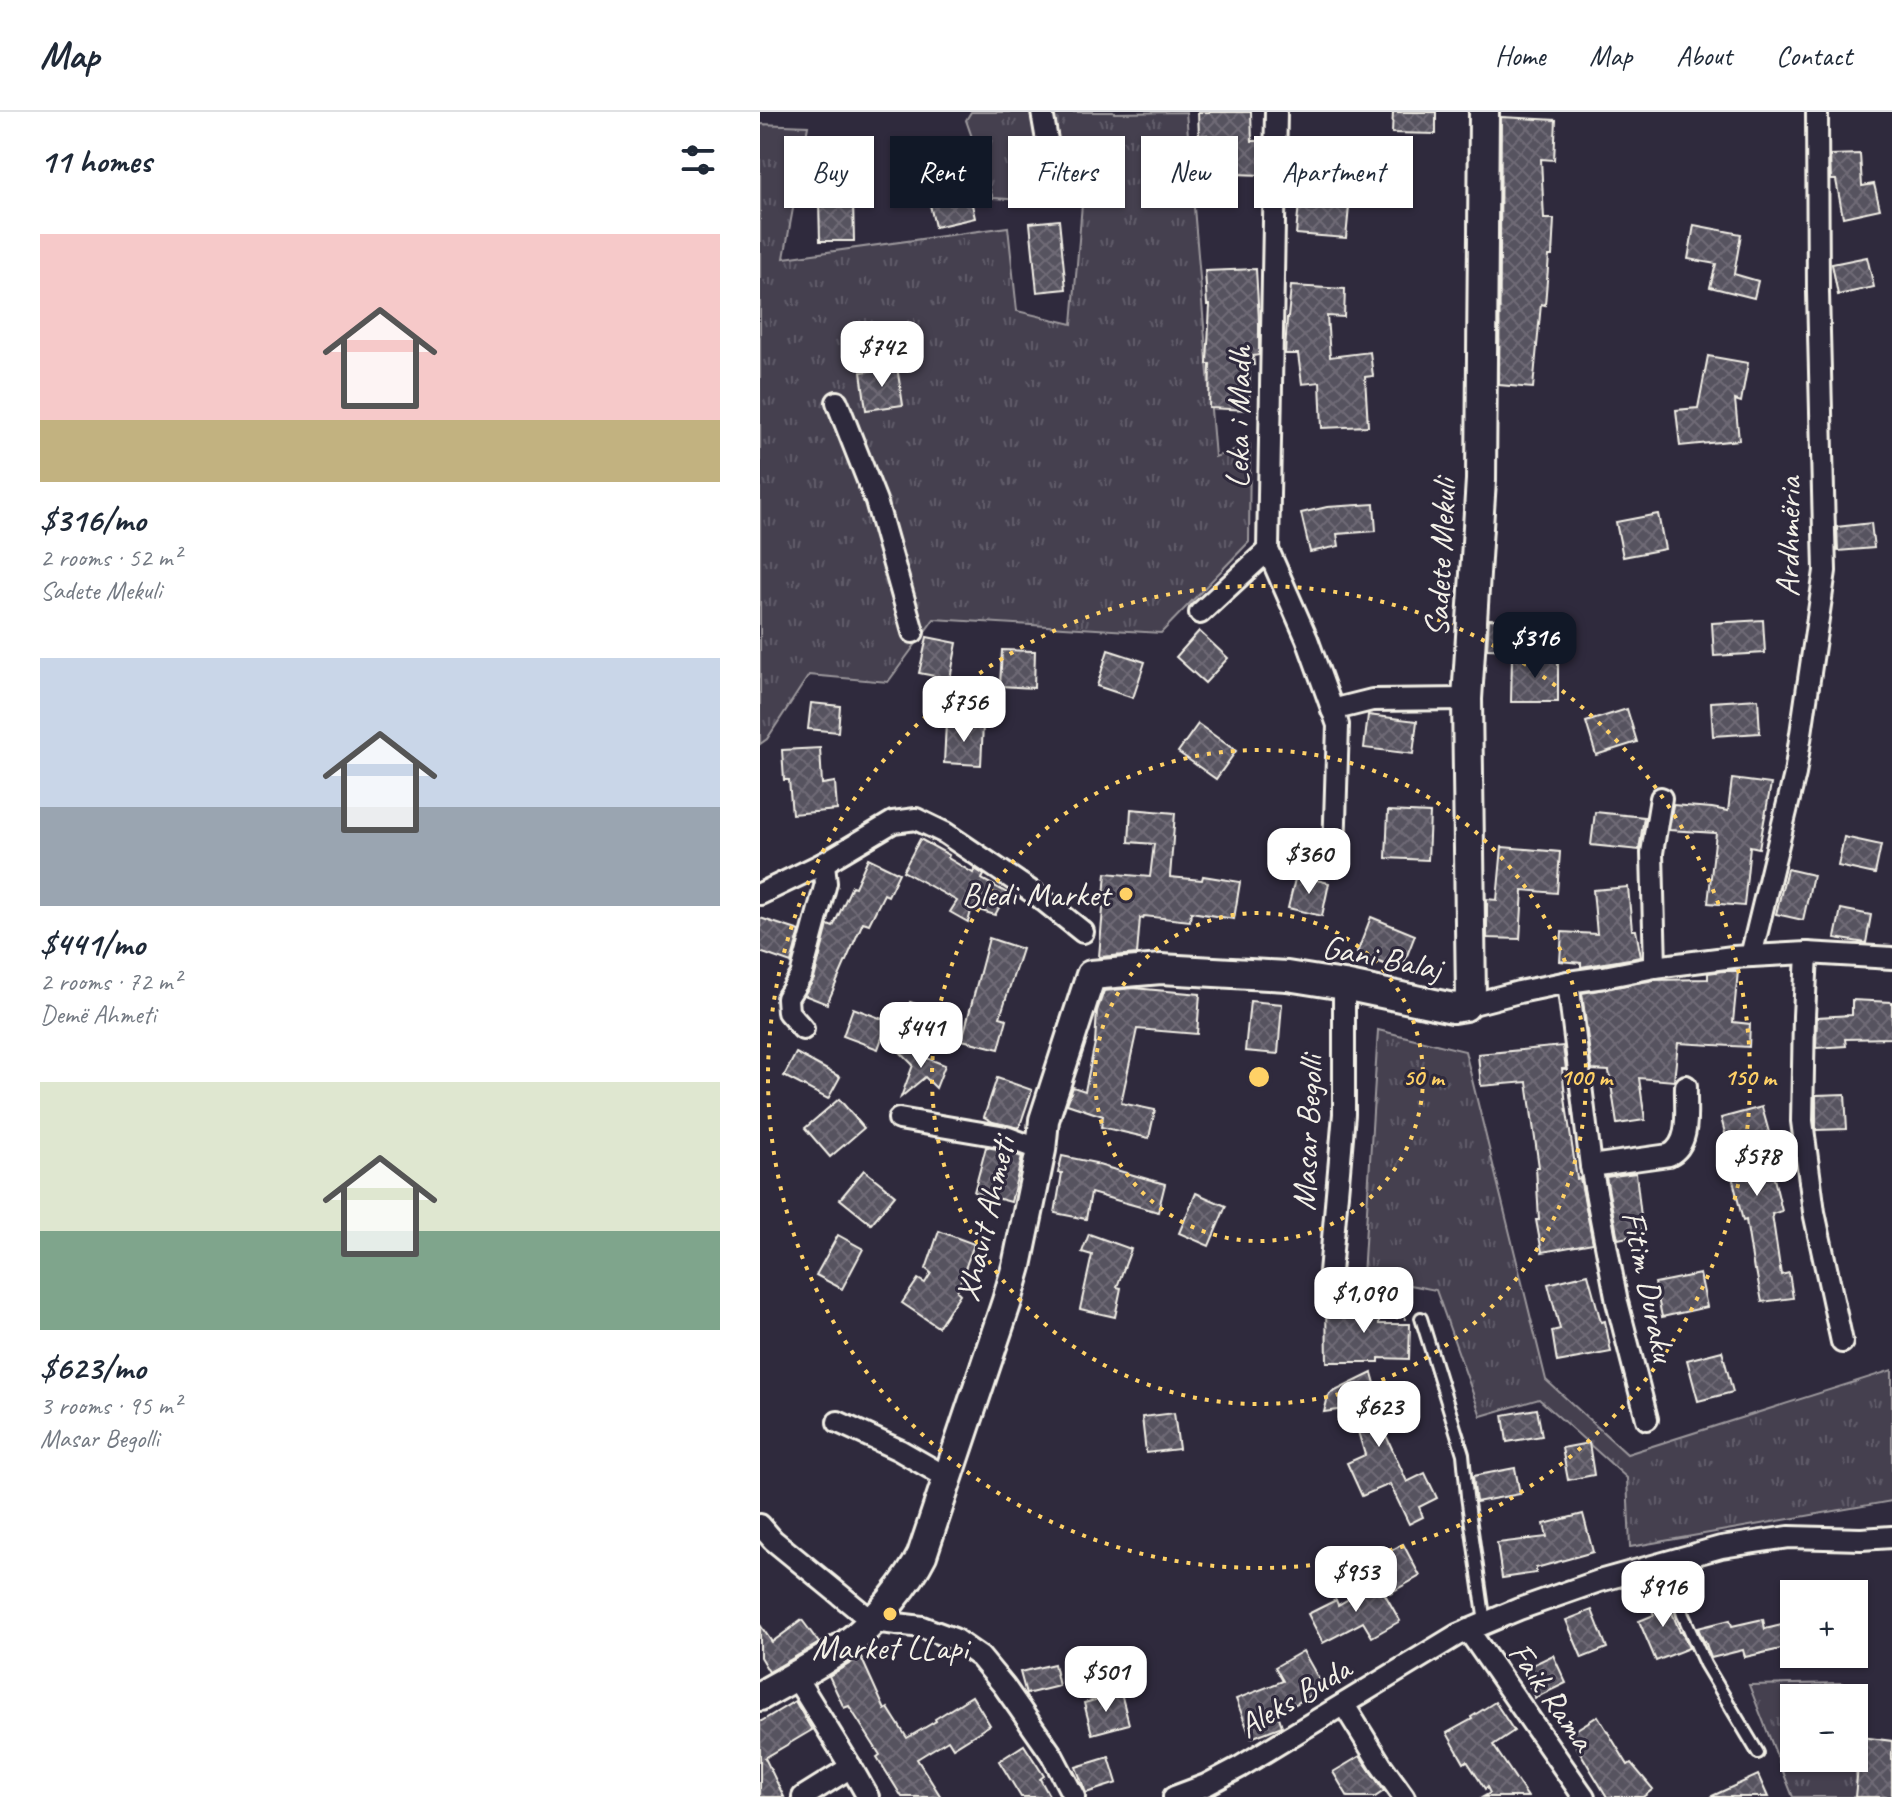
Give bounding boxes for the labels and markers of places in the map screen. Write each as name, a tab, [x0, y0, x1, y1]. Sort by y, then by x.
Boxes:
pin: $742	[835, 321, 929, 389]
pin: $316	[1488, 612, 1582, 680]
pin: $756	[917, 676, 1011, 744]
pin: $360	[1262, 828, 1356, 896]
place label: Bledi Market	[962, 873, 1114, 916]
marker: Bledi Market	[1117, 885, 1135, 903]
pin: $441	[874, 1002, 968, 1070]
centre of rings	[1245, 1063, 1273, 1091]
pin: $578	[1710, 1130, 1804, 1198]
pin: $1,090	[1299, 1267, 1429, 1335]
pin: $623	[1332, 1381, 1426, 1449]
pin: $953	[1309, 1546, 1403, 1614]
pin: $916	[1616, 1561, 1710, 1629]
marker: Market LLapi	[881, 1605, 899, 1623]
place label: Market LLapi	[812, 1626, 972, 1669]
pin: $501	[1059, 1646, 1153, 1714]

